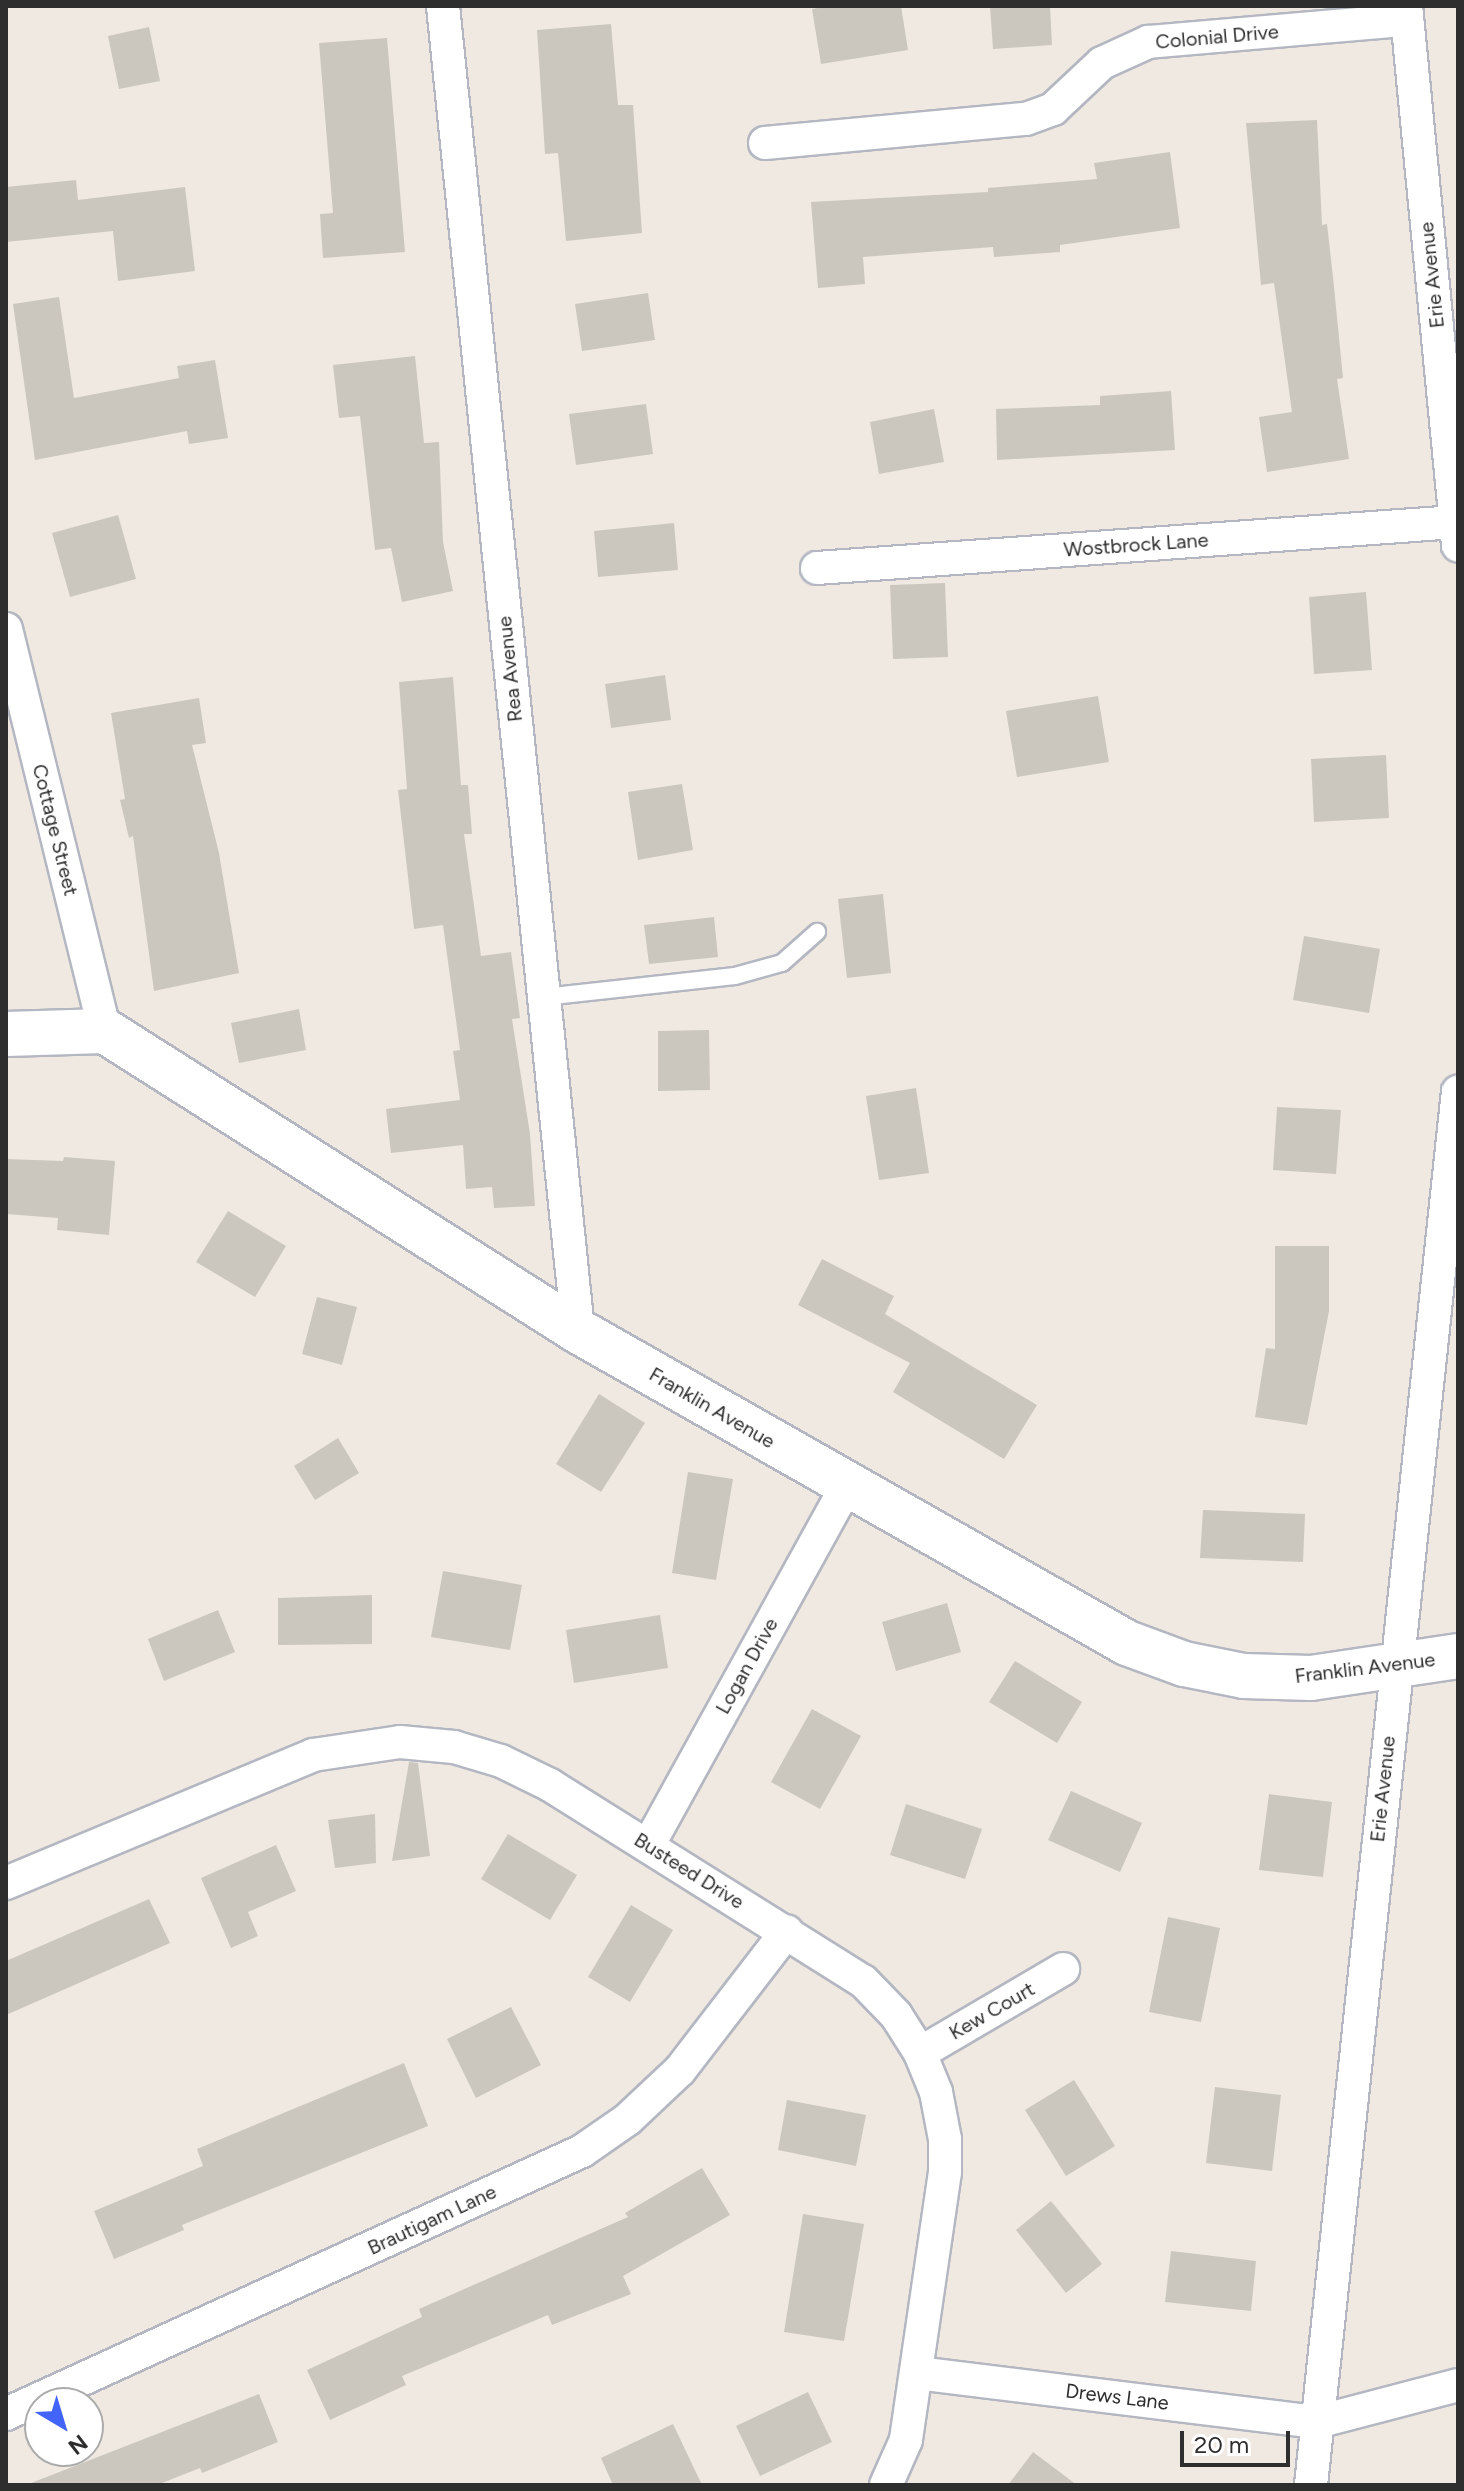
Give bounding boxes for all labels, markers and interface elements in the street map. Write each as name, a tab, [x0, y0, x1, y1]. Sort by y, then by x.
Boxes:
street label: Colonial Drive	[1154, 20, 1280, 54]
street label: Erie Avenue	[1414, 221, 1450, 329]
street label: Wostbrock Lane	[1063, 528, 1209, 562]
street label: Rea Avenue	[493, 615, 527, 723]
street label: Cottage Street	[27, 762, 83, 898]
street label: Franklin Avenue	[645, 1362, 779, 1454]
street label: Logan Drive	[711, 1614, 783, 1718]
street label: Franklin Avenue	[1293, 1647, 1437, 1689]
street label: Erie Avenue	[1365, 1735, 1401, 1843]
street label: Busteed Drive	[630, 1828, 748, 1914]
street label: Kew Court	[945, 1977, 1039, 2045]
street label: Brautigam Lane	[364, 2180, 500, 2260]
street label: Drews Lane	[1064, 2379, 1170, 2415]
north arrow	[24, 2387, 104, 2467]
scale bar	[1184, 2415, 1294, 2465]
text: N	[63, 2429, 93, 2461]
text: 20 m	[1194, 2430, 1249, 2459]

